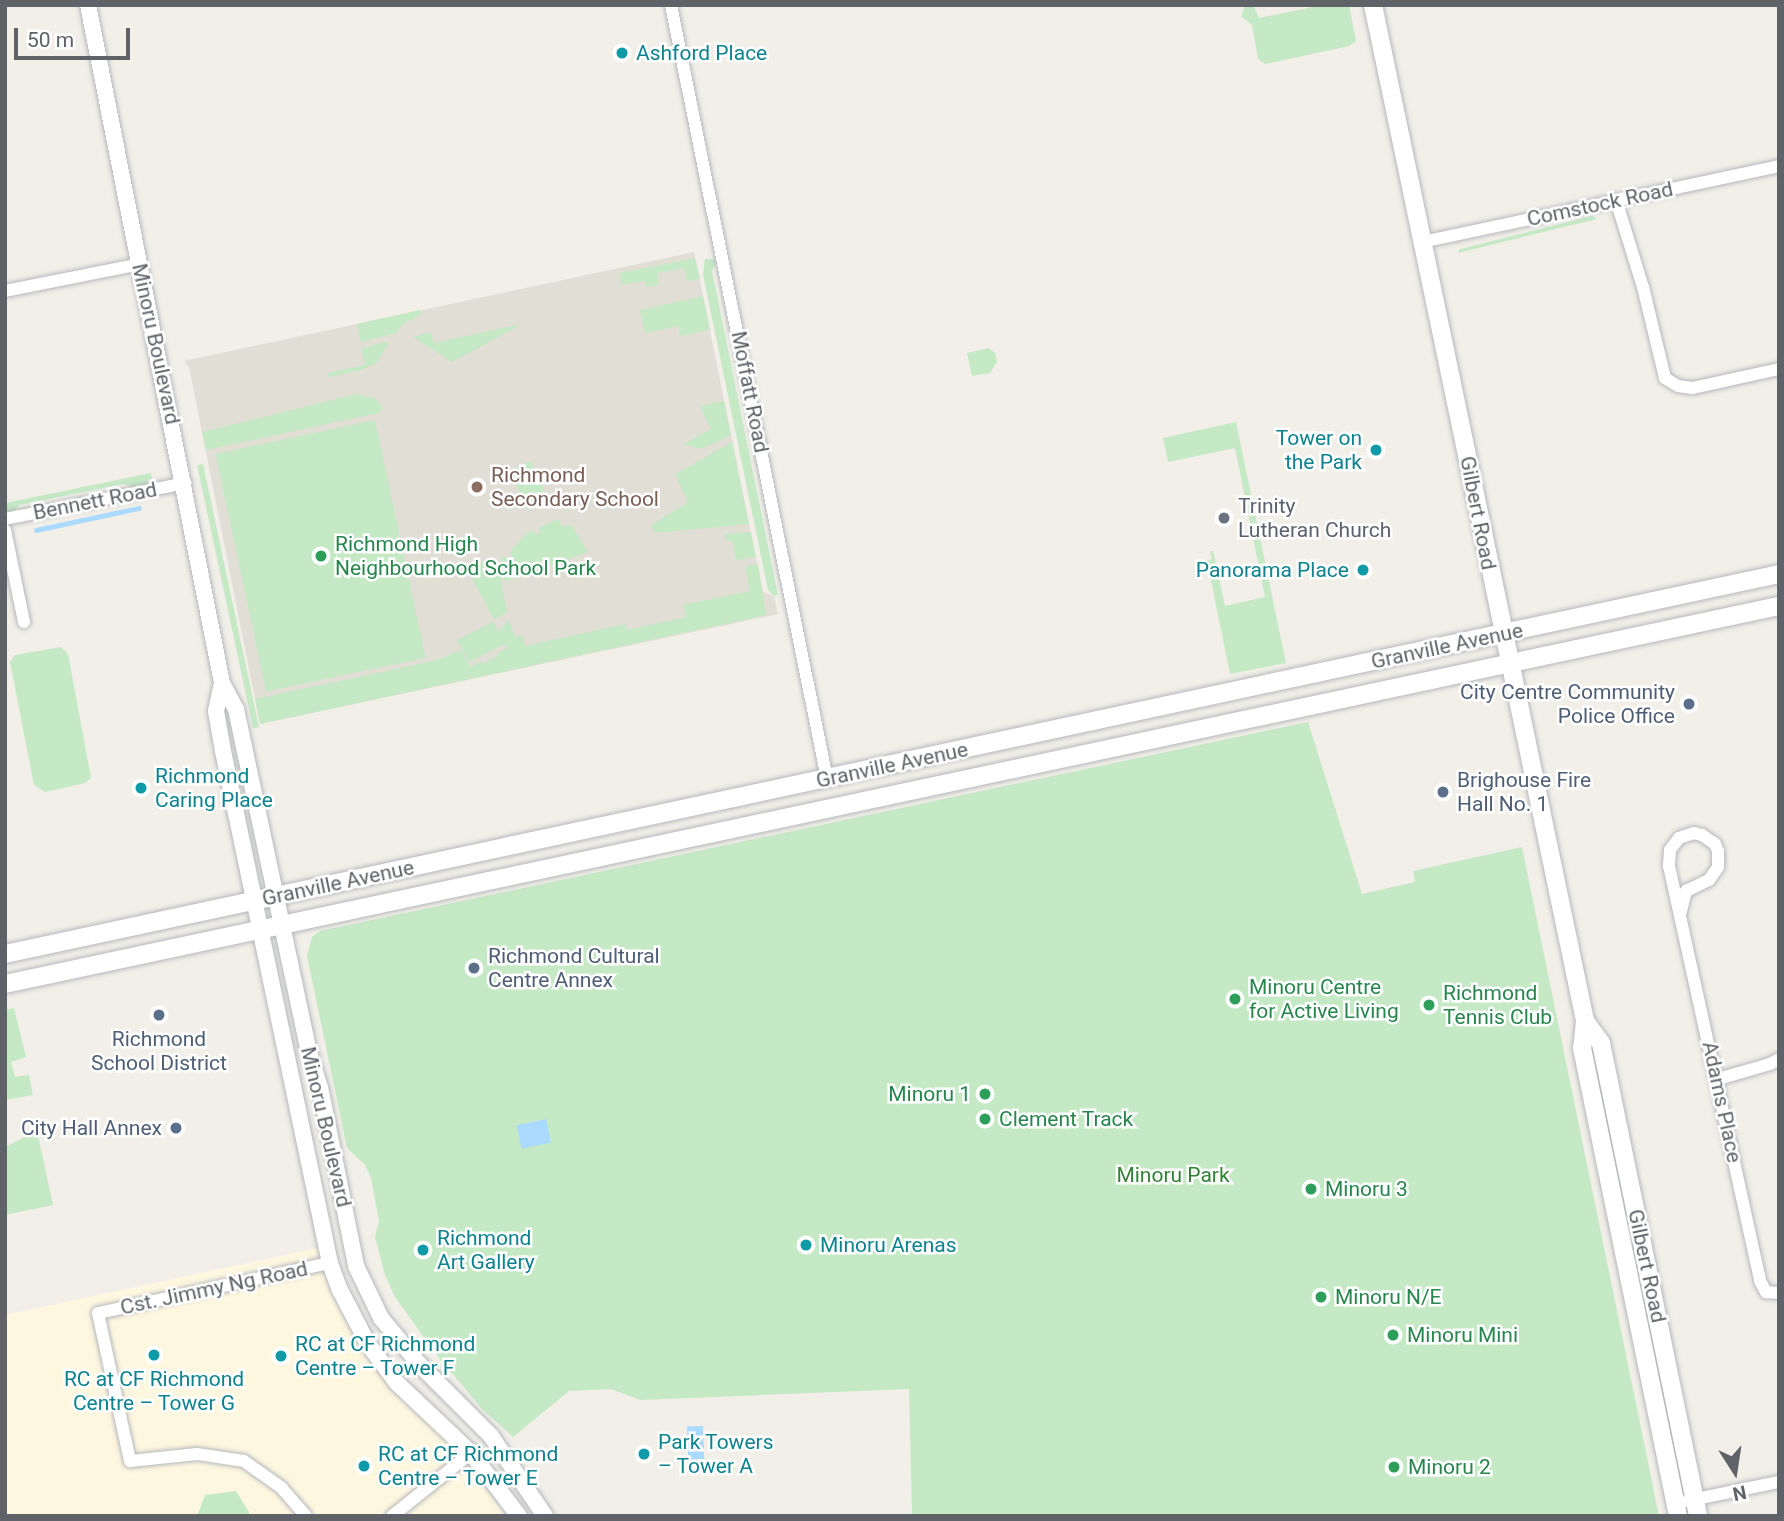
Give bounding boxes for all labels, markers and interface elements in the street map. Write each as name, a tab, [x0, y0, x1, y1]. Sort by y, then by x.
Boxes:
scale bar	[18, 14, 133, 58]
text: 50 m	[27, 28, 74, 52]
place label: Ashford Place	[636, 40, 767, 66]
marker: Ashford Place	[614, 45, 630, 61]
street label: Comstock Road	[1525, 176, 1675, 232]
street label: Minoru Boulevard	[127, 261, 185, 427]
street label: Moffatt Road	[726, 329, 774, 455]
place label: Tower on the Park	[1276, 425, 1362, 475]
marker: Tower on the Park	[1368, 442, 1384, 458]
street label: Gilbert Road	[1455, 454, 1501, 572]
place label: Richmond Secondary School	[491, 462, 659, 512]
street label: Bennett Road	[31, 477, 159, 525]
marker: Richmond Secondary School	[469, 479, 485, 495]
place label: Trinity Lutheran Church	[1238, 493, 1391, 543]
marker: Trinity Lutheran Church	[1216, 510, 1232, 526]
place label: Richmond High Neighbourhood School Park	[335, 531, 596, 581]
marker: Richmond High Neighbourhood School Park	[313, 548, 329, 564]
place label: Panorama Place	[1196, 557, 1349, 583]
marker: Panorama Place	[1355, 562, 1371, 578]
street label: Granville Avenue	[1369, 618, 1525, 674]
place label: City Centre Community Police Office	[1460, 679, 1675, 729]
marker: City Centre Community Police Office	[1681, 696, 1697, 712]
street label: Granville Avenue	[814, 737, 970, 793]
place label: Richmond Caring Place	[155, 763, 273, 813]
place label: Brighouse Fire Hall No. 1	[1457, 767, 1591, 817]
marker: Richmond Caring Place	[133, 780, 149, 796]
marker: Brighouse Fire Hall No. 1	[1435, 784, 1451, 800]
street label: Granville Avenue	[260, 855, 416, 911]
place label: Richmond Cultural Centre Annex	[488, 943, 660, 993]
marker: Richmond Cultural Centre Annex	[466, 960, 482, 976]
place label: Minoru Centre for Active Living	[1249, 974, 1399, 1024]
place label: Richmond Tennis Club	[1443, 980, 1552, 1030]
marker: Minoru Centre for Active Living	[1227, 991, 1243, 1007]
marker: Richmond Tennis Club	[1421, 997, 1437, 1013]
marker: Richmond School District	[151, 1007, 167, 1023]
place label: Richmond School District	[91, 1026, 227, 1076]
street label: Adams Place	[1697, 1039, 1747, 1165]
street label: Minoru Boulevard	[295, 1044, 357, 1210]
place label: Minoru 1	[888, 1081, 971, 1107]
marker: Minoru 1	[977, 1086, 993, 1102]
place label: Clement Track	[999, 1106, 1134, 1132]
marker: Clement Track	[977, 1111, 993, 1127]
place label: City Hall Annex	[21, 1115, 162, 1141]
marker: City Hall Annex	[168, 1120, 184, 1136]
park label: Minoru Park	[1116, 1162, 1230, 1188]
place label: Minoru 3	[1325, 1176, 1408, 1202]
marker: Minoru 3	[1303, 1181, 1319, 1197]
street label: Gilbert Road	[1623, 1207, 1671, 1325]
place label: Richmond Art Gallery	[437, 1225, 535, 1275]
place label: Minoru Arenas	[820, 1232, 957, 1258]
marker: Minoru Arenas	[798, 1237, 814, 1253]
marker: Richmond Art Gallery	[415, 1242, 431, 1258]
street label: Cst. Jimmy Ng Road	[118, 1256, 310, 1320]
place label: Minoru N/E	[1335, 1284, 1441, 1310]
marker: Minoru N/E	[1313, 1289, 1329, 1305]
place label: Minoru Mini	[1407, 1322, 1518, 1348]
marker: Minoru Mini	[1385, 1327, 1401, 1343]
place label: RC at CF Richmond Centre – Tower F	[295, 1331, 475, 1381]
marker: RC at CF Richmond Centre – Tower G	[146, 1347, 162, 1363]
marker: RC at CF Richmond Centre – Tower F	[273, 1348, 289, 1364]
place label: RC at CF Richmond Centre – Tower G	[64, 1366, 244, 1416]
place label: Park Towers – Tower A	[658, 1429, 774, 1479]
north arrow	[1700, 1437, 1770, 1507]
place label: RC at CF Richmond Centre – Tower E	[378, 1441, 558, 1491]
marker: Park Towers – Tower A	[636, 1446, 652, 1462]
place label: Minoru 2	[1408, 1454, 1491, 1480]
marker: RC at CF Richmond Centre – Tower E	[356, 1458, 372, 1474]
marker: Minoru 2	[1386, 1459, 1402, 1475]
text: N	[1731, 1480, 1748, 1506]

